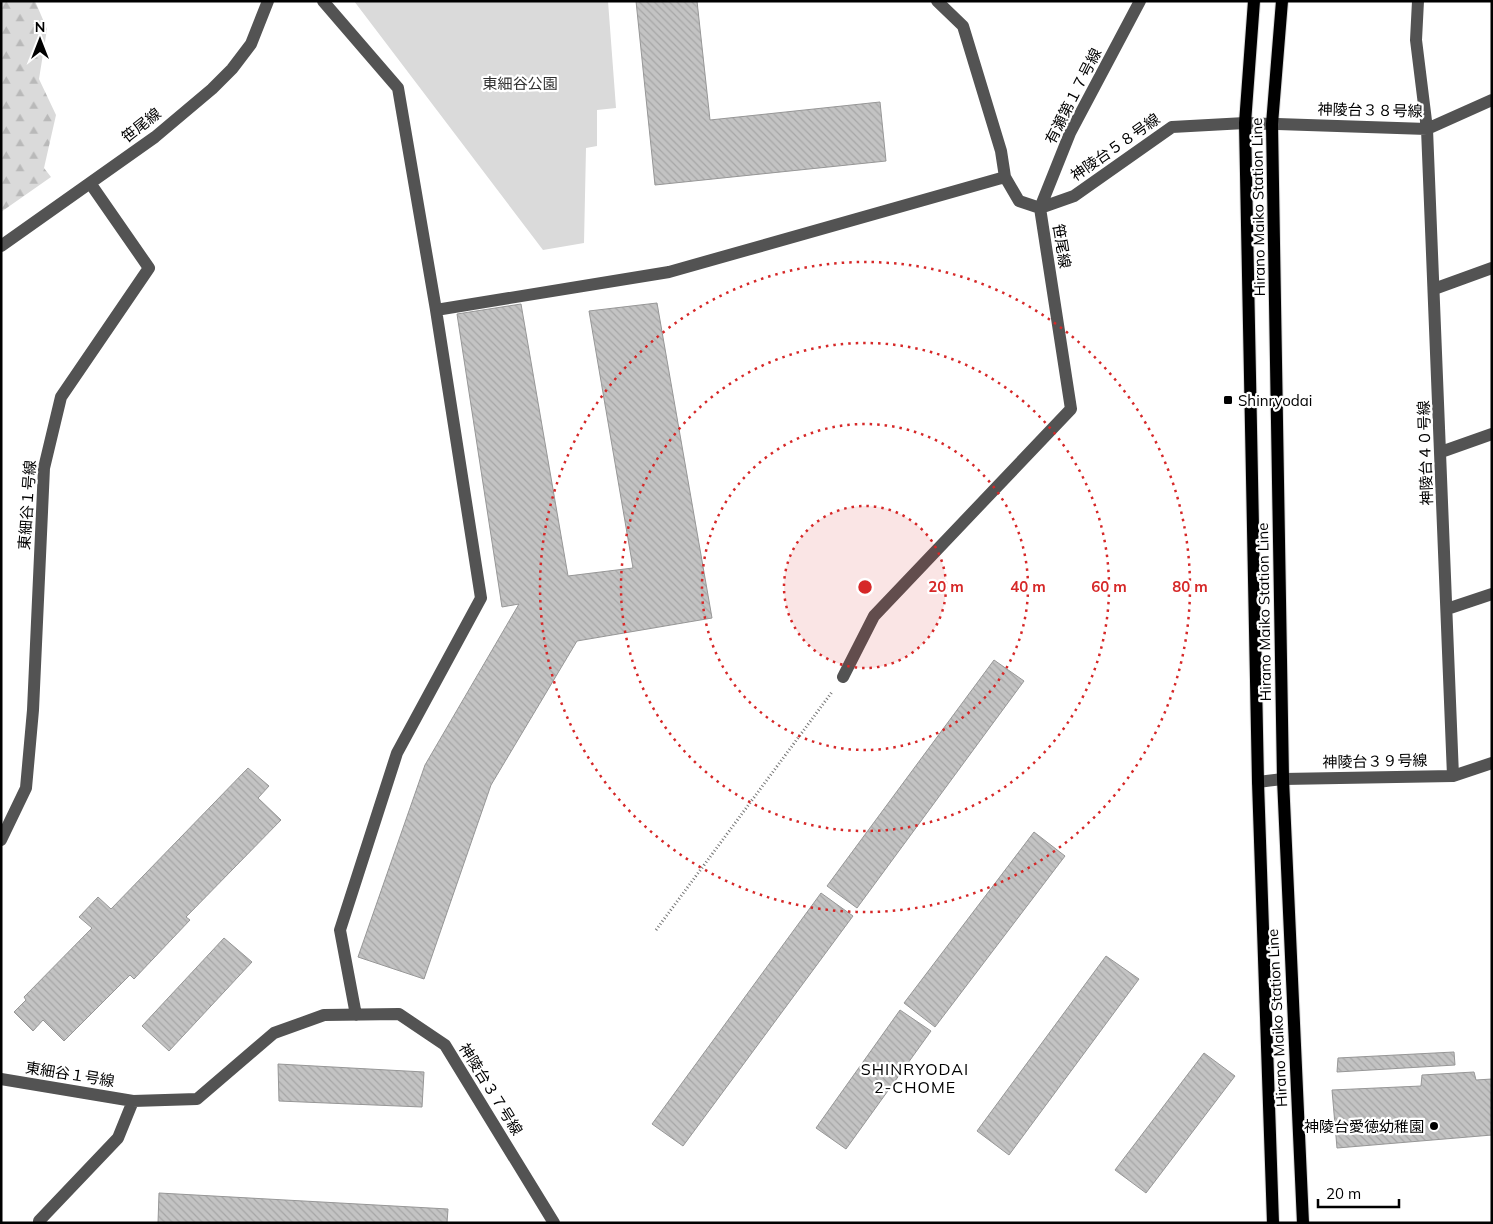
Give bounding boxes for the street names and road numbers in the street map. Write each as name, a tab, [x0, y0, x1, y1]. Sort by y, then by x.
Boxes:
street label: 有瀬第１７号線	[1041, 45, 1105, 147]
street label: 神陵台３８号線	[1317, 100, 1423, 120]
street label: 笹尾線	[117, 104, 165, 146]
street label: 神陵台５８号線	[1067, 109, 1163, 185]
street label: Hirano Maiko Station Line	[1247, 118, 1269, 296]
street label: 笹尾線	[1049, 222, 1075, 270]
street label: 神陵台４０号線	[1414, 400, 1436, 506]
street label: 東細谷１号線	[14, 459, 40, 551]
street label: Hirano Maiko Station Line	[1253, 523, 1275, 701]
street label: 神陵台３９号線	[1322, 751, 1428, 771]
street label: Hirano Maiko Station Line	[1263, 928, 1291, 1108]
street label: 神陵台３７号線	[455, 1039, 527, 1139]
street label: 東細谷１号線	[24, 1058, 116, 1090]

